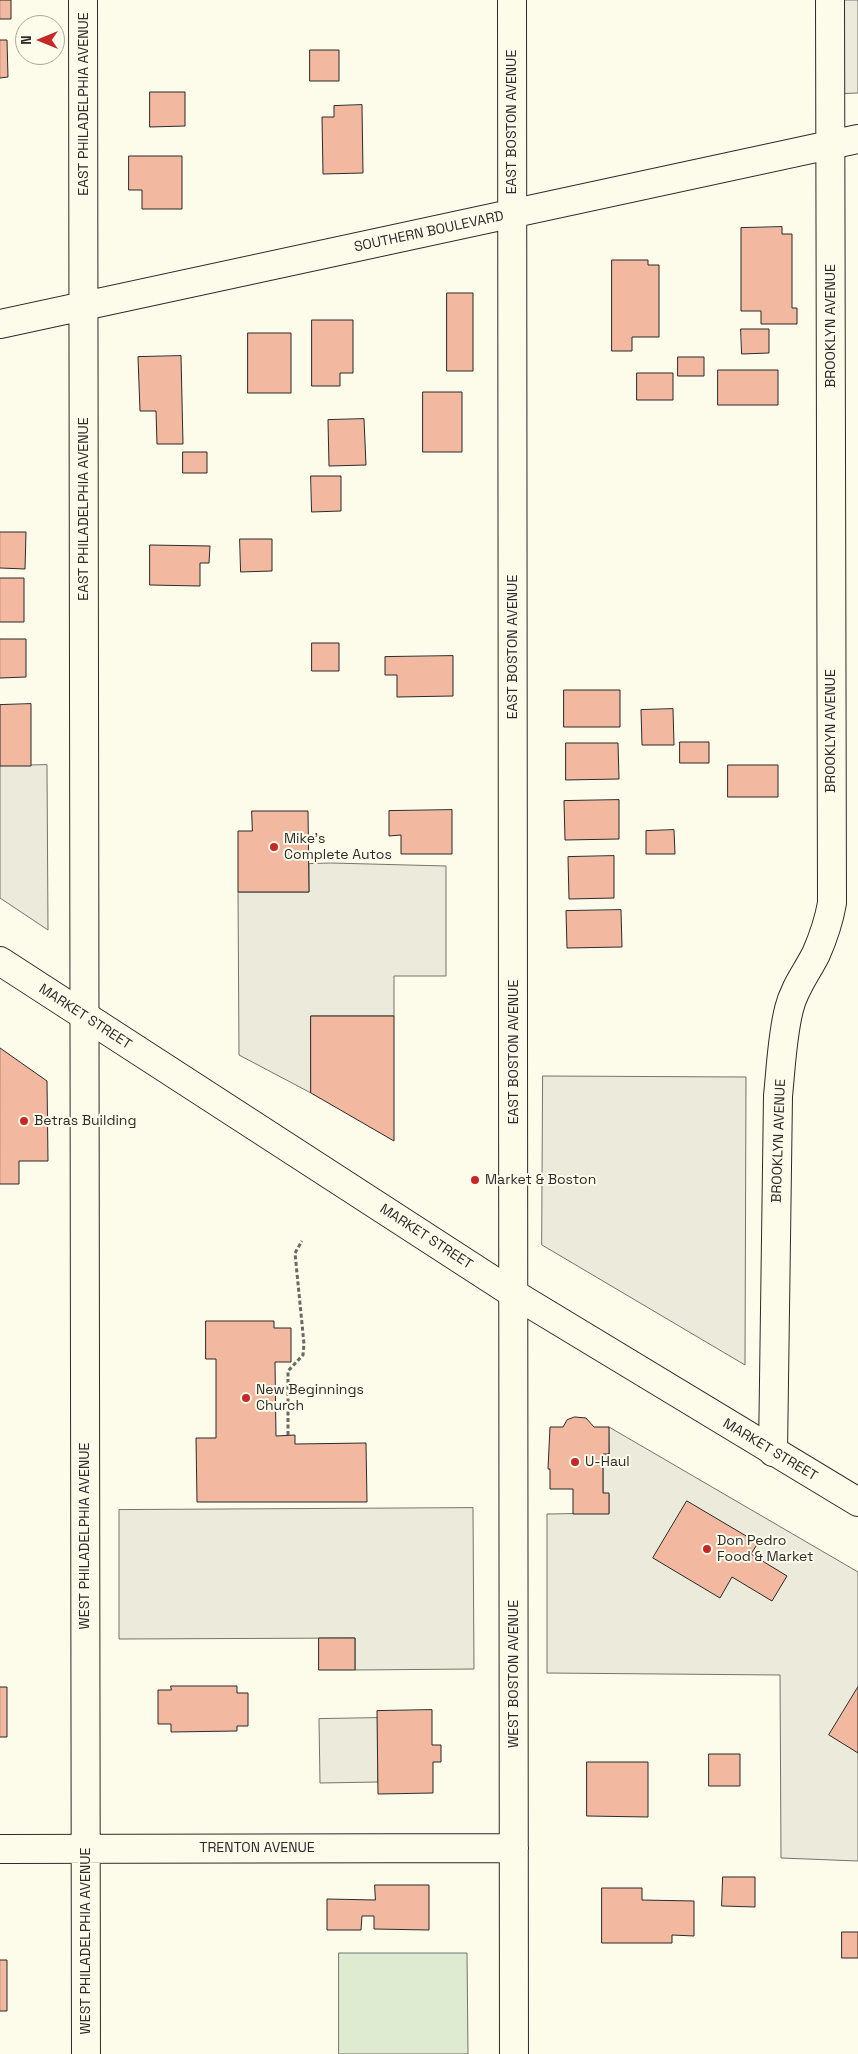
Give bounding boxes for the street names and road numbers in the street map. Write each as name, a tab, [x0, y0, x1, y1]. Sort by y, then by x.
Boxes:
street label: EAST PHILADELPHIA AVENUE	[76, 12, 92, 196]
street label: EAST BOSTON AVENUE	[504, 50, 520, 194]
street label: SOUTHERN BOULEVARD	[353, 208, 505, 256]
street label: BROOKLYN AVENUE	[823, 264, 839, 388]
street label: EAST PHILADELPHIA AVENUE	[76, 417, 92, 601]
street label: EAST BOSTON AVENUE	[505, 575, 521, 719]
street label: BROOKLYN AVENUE	[823, 669, 839, 793]
street label: EAST BOSTON AVENUE	[506, 980, 522, 1124]
street label: MARKET STREET	[35, 981, 135, 1053]
street label: BROOKLYN AVENUE	[768, 1079, 790, 1203]
street label: MARKET STREET	[376, 1201, 476, 1273]
street label: MARKET STREET	[720, 1415, 820, 1485]
street label: WEST PHILADELPHIA AVENUE	[77, 1443, 93, 1629]
street label: WEST BOSTON AVENUE	[506, 1600, 522, 1748]
street label: TRENTON AVENUE	[199, 1840, 315, 1856]
street label: WEST PHILADELPHIA AVENUE	[78, 1848, 94, 2034]

